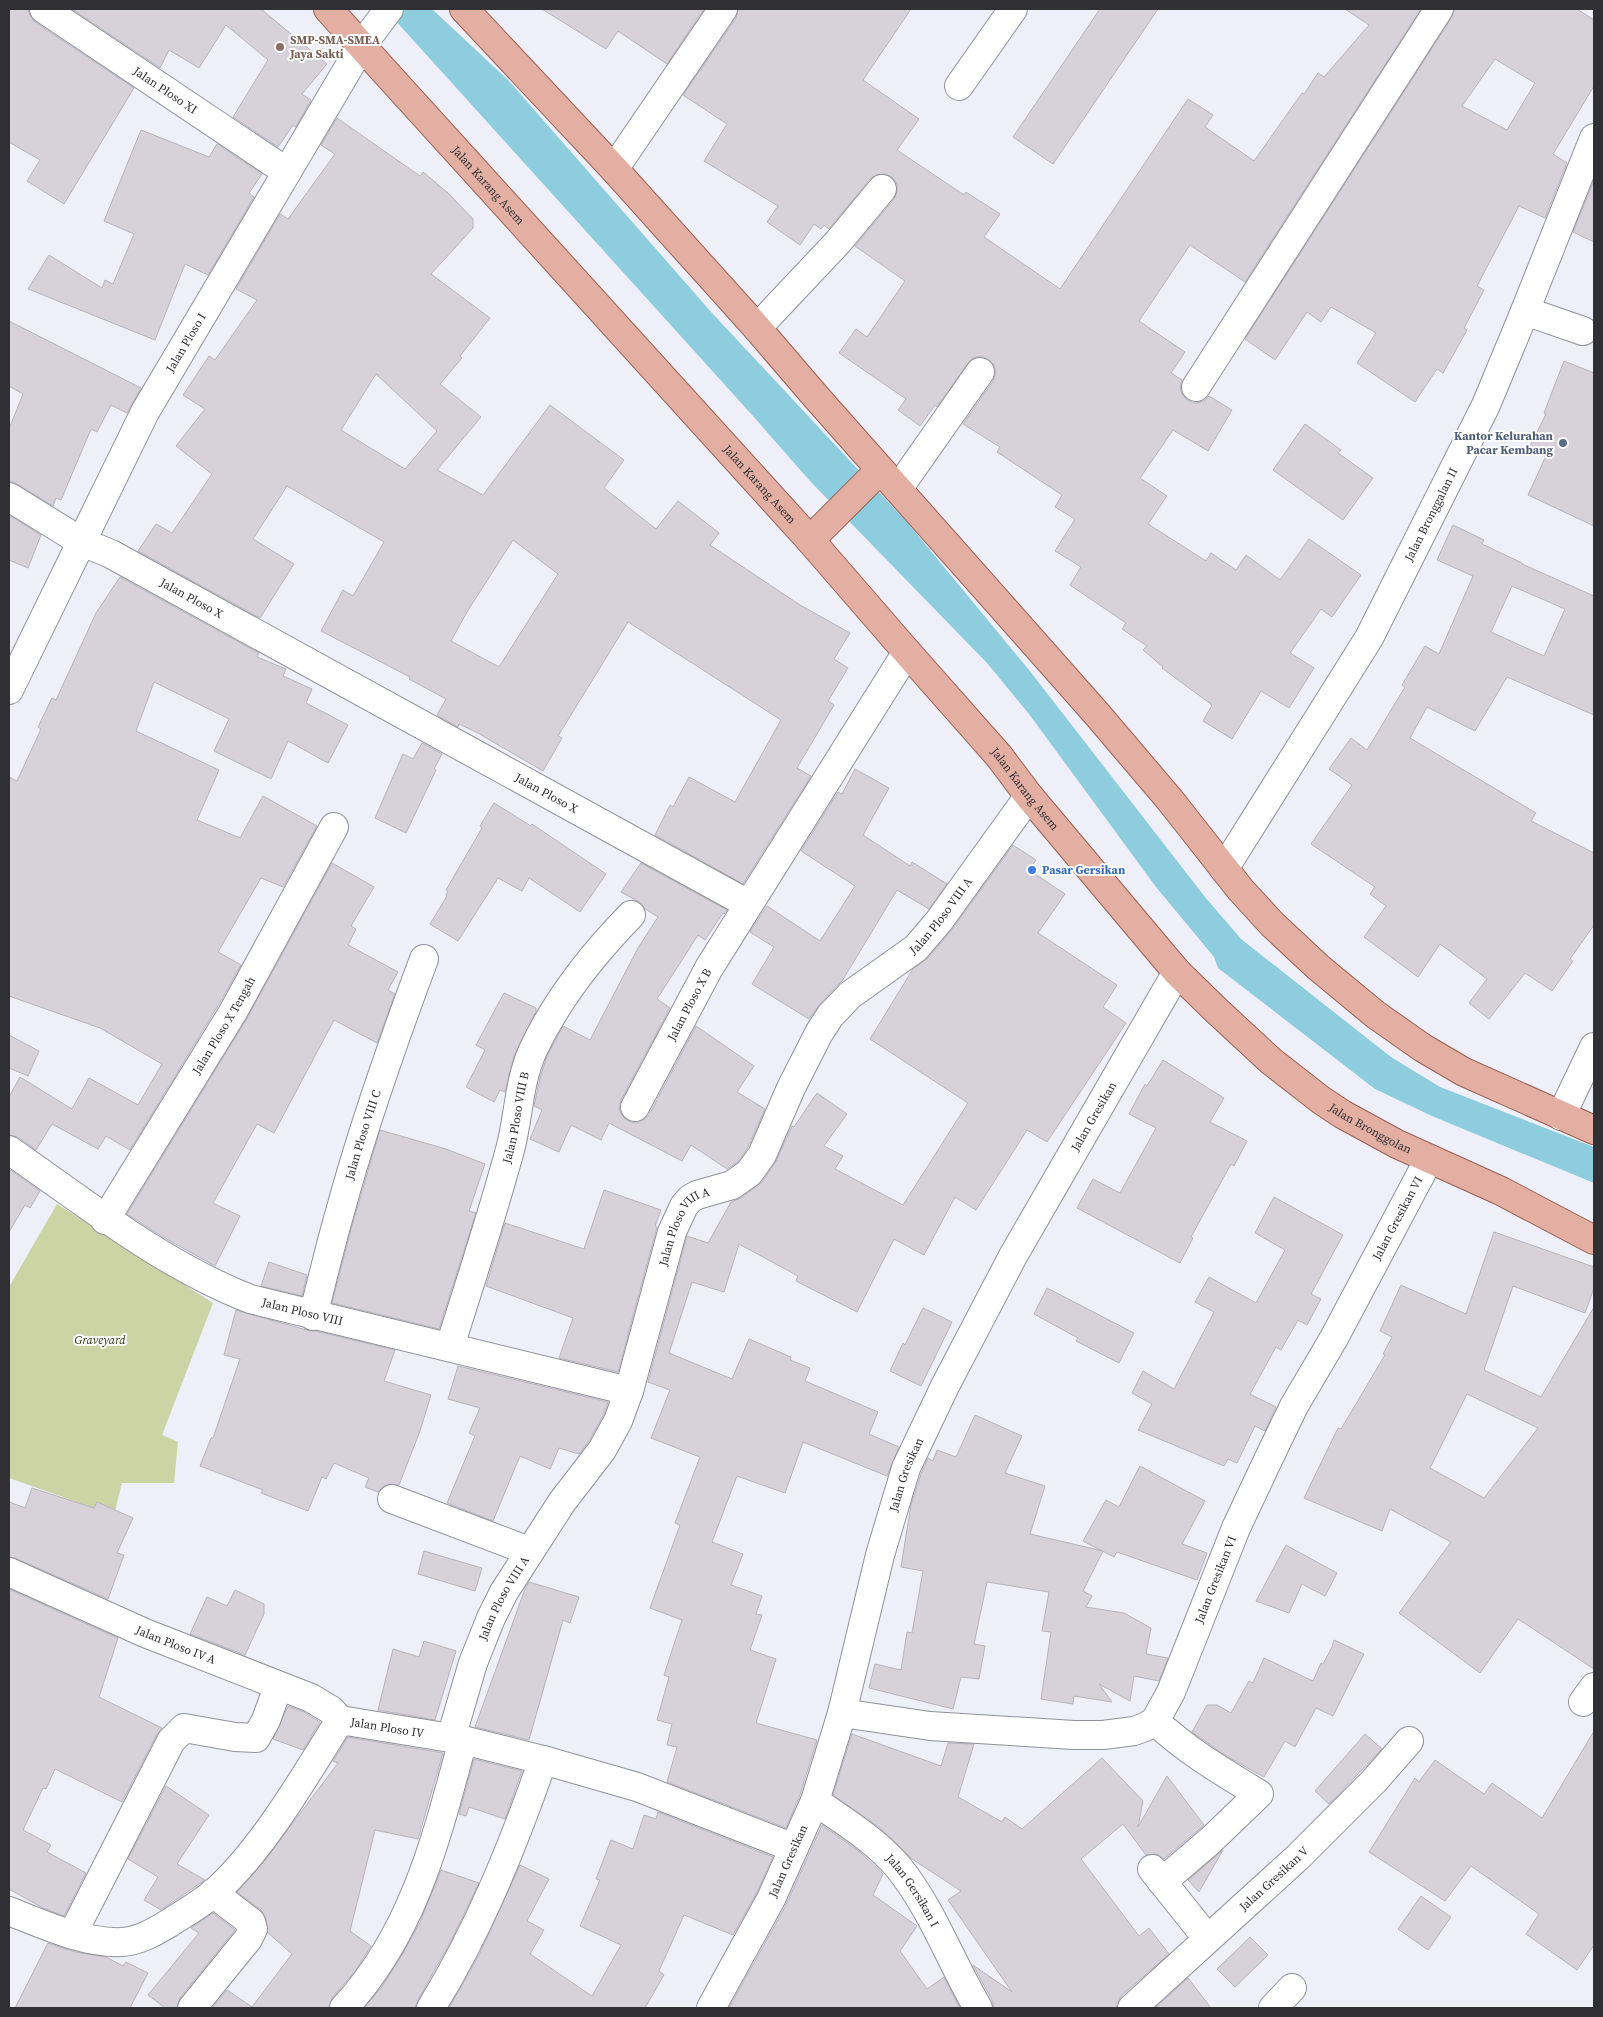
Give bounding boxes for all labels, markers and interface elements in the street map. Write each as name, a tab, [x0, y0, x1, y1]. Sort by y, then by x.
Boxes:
place label: SMP-SMA-SMEA Jaya Sakti	[289, 32, 380, 62]
marker: SMP-SMA-SMEA Jaya Sakti	[274, 41, 286, 53]
street label: Jalan Ploso XI	[129, 63, 200, 118]
street label: Jalan Karang Asem	[447, 142, 528, 228]
street label: Jalan Ploso I	[162, 310, 210, 376]
place label: Kantor Kelurahan Pacar Kembang	[1454, 428, 1554, 458]
marker: Kantor Kelurahan Pacar Kembang	[1557, 437, 1569, 449]
street label: Jalan Karang Asem	[719, 441, 800, 527]
street label: Jalan Bronggalan II	[1400, 465, 1461, 565]
street label: Jalan Ploso X	[156, 574, 226, 622]
street label: Jalan Karang Asem	[987, 743, 1063, 834]
street label: Jalan Ploso X	[511, 769, 581, 817]
place label: Pasar Gersikan	[1042, 862, 1126, 878]
marker: Pasar Gersikan	[1026, 864, 1038, 876]
street label: Jalan Ploso VIII A	[905, 874, 976, 959]
street label: Jalan Ploso X B	[663, 965, 716, 1045]
street label: Jalan Ploso X Tengah	[188, 974, 259, 1078]
street label: Jalan Ploso VIII B	[498, 1069, 533, 1166]
street label: Jalan Gresikan	[1067, 1079, 1120, 1155]
street label: Jalan Ploso VIII C	[341, 1087, 385, 1182]
street label: Jalan Bronggolan	[1325, 1099, 1414, 1157]
street label: Jalan Gresikan VI	[1368, 1173, 1426, 1264]
street label: Jalan Ploso VIII A	[655, 1184, 711, 1269]
street label: Jalan Ploso VIII	[259, 1294, 345, 1329]
park label: Graveyard	[74, 1332, 126, 1348]
street label: Jalan Gresikan	[885, 1435, 927, 1515]
street label: Jalan Gresikan VI	[1191, 1533, 1240, 1627]
street label: Jalan Ploso VIII A	[474, 1553, 533, 1644]
street label: Jalan Ploso IV A	[132, 1621, 218, 1668]
street label: Jalan Ploso IV	[348, 1714, 425, 1742]
street label: Jalan Gresikan	[764, 1822, 811, 1901]
street label: Jalan Gresikan V	[1235, 1843, 1312, 1915]
street label: Jalan Gersikan I	[882, 1850, 943, 1930]

